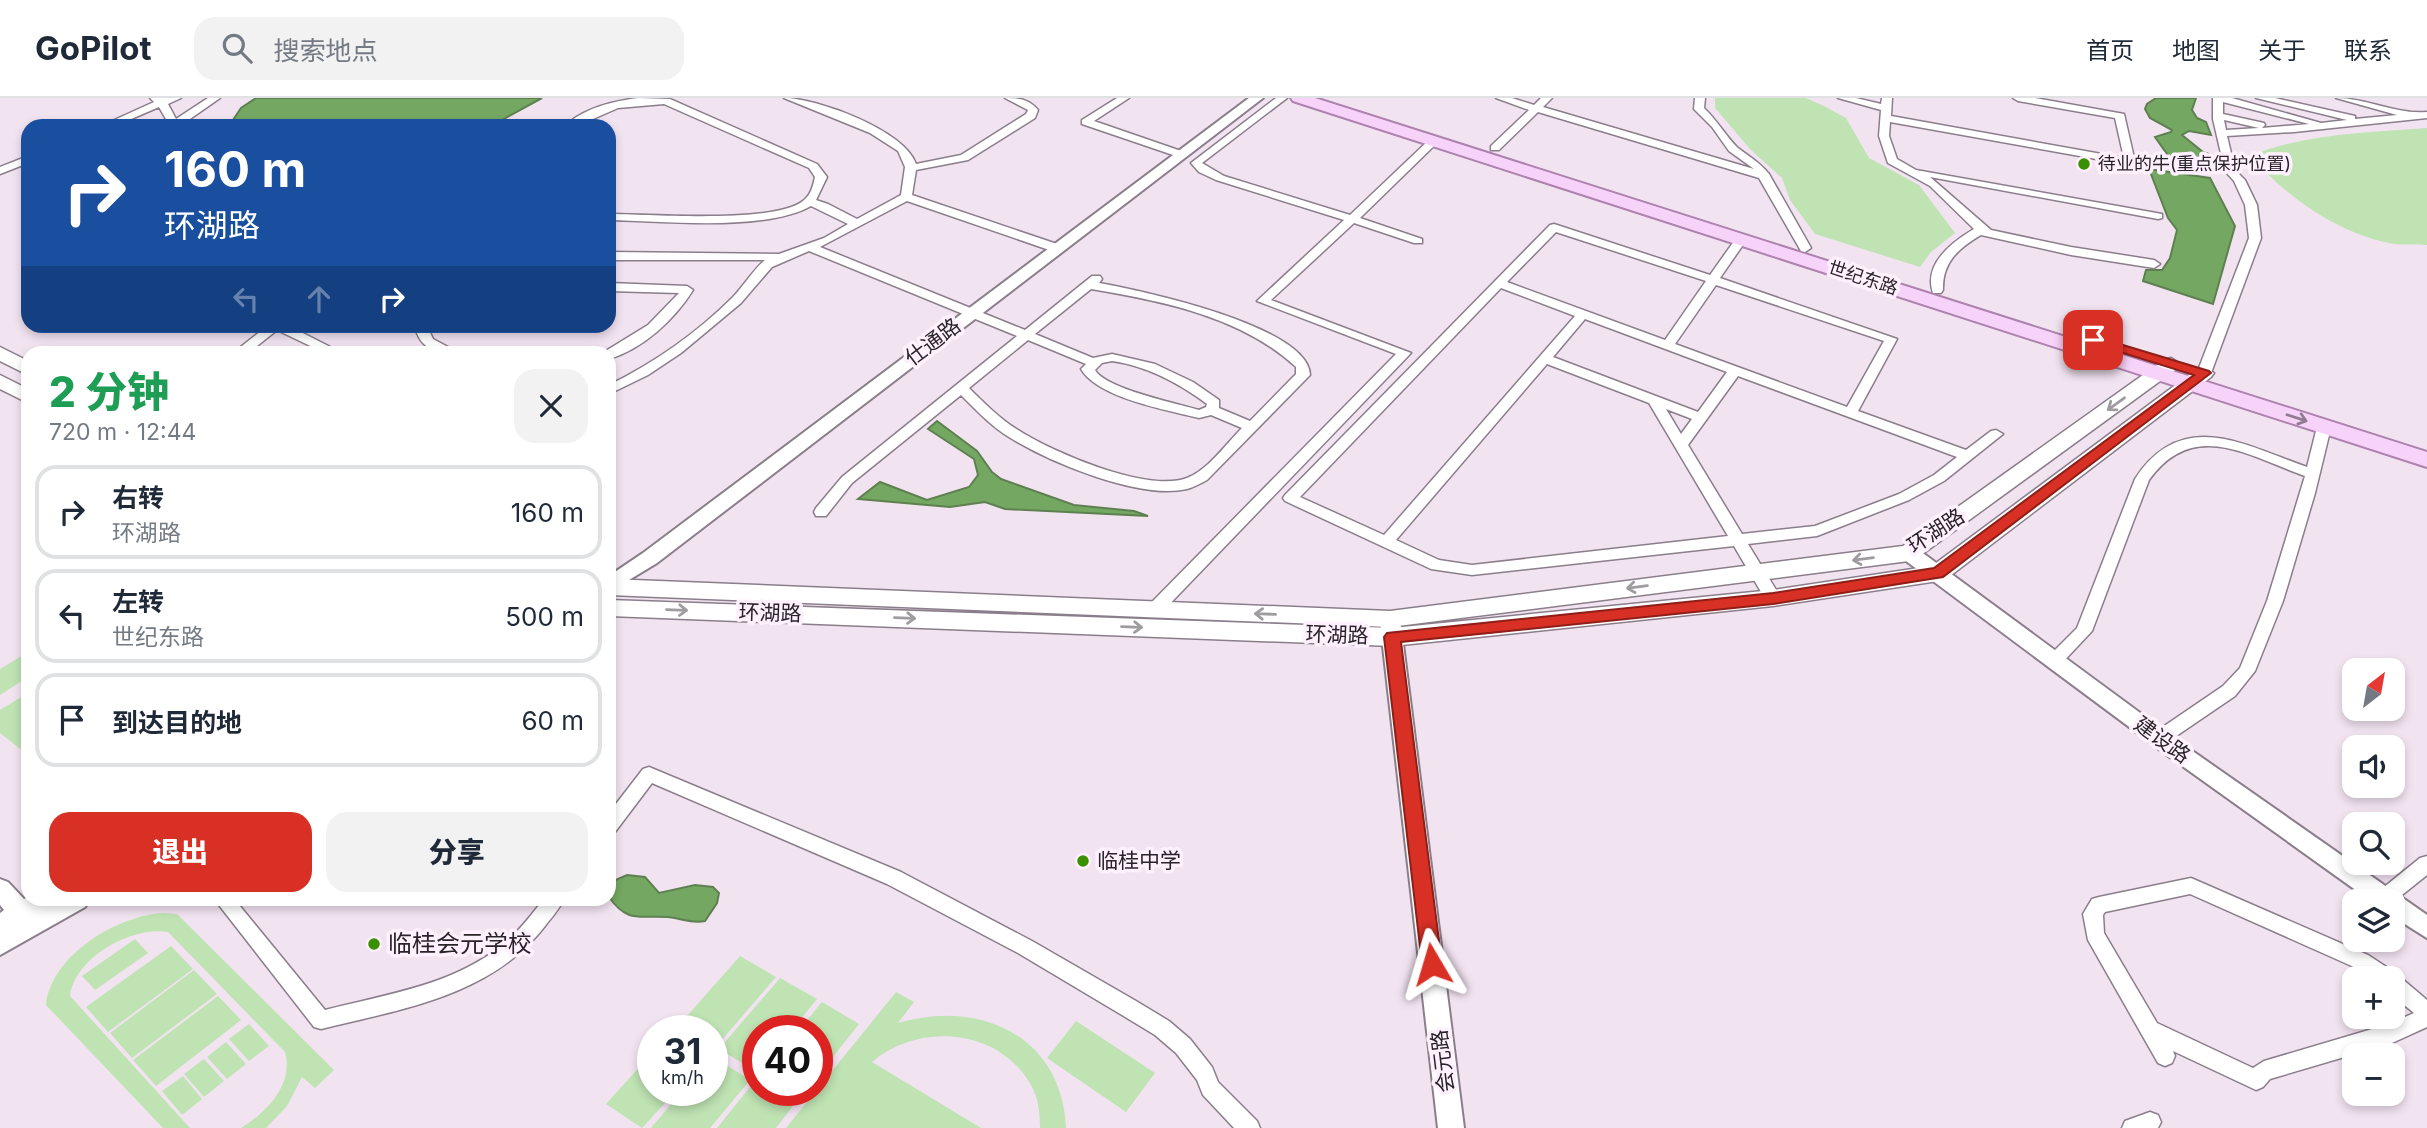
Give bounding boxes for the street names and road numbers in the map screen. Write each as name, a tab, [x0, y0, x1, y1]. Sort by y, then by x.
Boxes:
street label: 世纪东路	[1826, 256, 1901, 299]
street label: 仕通路	[900, 313, 965, 371]
street label: 环湖路	[1903, 503, 1969, 558]
street label: 环湖路	[738, 599, 802, 626]
street label: 环湖路	[1305, 621, 1369, 648]
street label: 建设路	[2129, 711, 2195, 768]
street label: 会元路	[1426, 1028, 1459, 1094]

